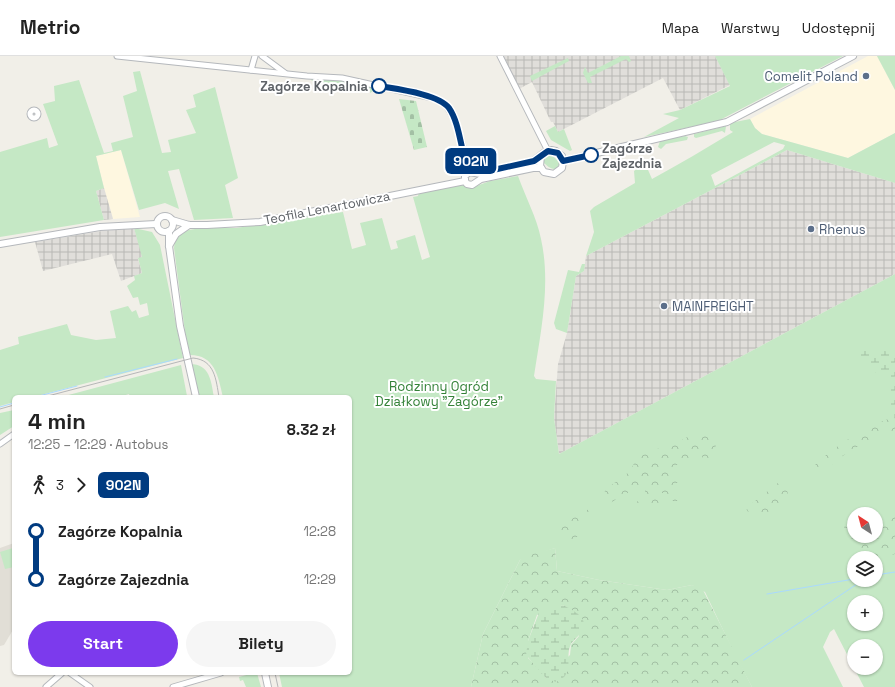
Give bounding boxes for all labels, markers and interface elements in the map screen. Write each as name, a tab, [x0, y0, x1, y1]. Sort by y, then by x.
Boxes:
text: Metrio	[20, 15, 80, 40]
text: Mapa	[662, 19, 699, 37]
text: Warstwy	[721, 19, 780, 37]
text: Udostępnij	[802, 19, 875, 37]
place label: Comelit Poland	[764, 68, 858, 85]
marker: Comelit Poland	[861, 71, 871, 81]
place label: Zagórze Kopalnia	[260, 78, 368, 95]
marker: Zagórze Kopalnia	[371, 78, 387, 94]
place label: Zagórze Zajezdnia	[602, 140, 662, 172]
marker: Zagórze Zajezdnia	[583, 147, 599, 163]
line badge: 902N	[443, 148, 499, 174]
text: 902N	[453, 152, 489, 170]
street label: Teofila Lenartowicza	[262, 187, 392, 229]
place label: Rhenus	[819, 221, 866, 238]
marker: Rhenus	[806, 224, 816, 234]
place label: MAINFREIGHT	[672, 298, 754, 315]
marker: MAINFREIGHT	[659, 301, 669, 311]
park label: Rodzinny Ogród Działkowy "Zagórze"	[375, 378, 503, 410]
text: 4 min	[28, 407, 86, 435]
text: 8.32 zł	[287, 420, 336, 439]
text: 12:25 – 12:29 · Autobus	[28, 436, 168, 453]
icon: walk	[28, 474, 50, 496]
icon: forward	[70, 474, 92, 496]
text: 902N	[106, 476, 141, 494]
text: 3	[56, 477, 64, 494]
north arrow	[847, 507, 883, 543]
map controls	[847, 507, 883, 675]
text: Zagórze Kopalnia	[58, 522, 182, 541]
text: 12:28	[303, 523, 336, 540]
button: layers	[847, 551, 883, 587]
text: Zagórze Zajezdnia	[58, 570, 189, 589]
text: 12:29	[304, 571, 336, 588]
button: +	[847, 595, 883, 631]
button: Start	[28, 621, 178, 667]
button: Bilety	[186, 621, 336, 667]
button: −	[847, 639, 883, 675]

